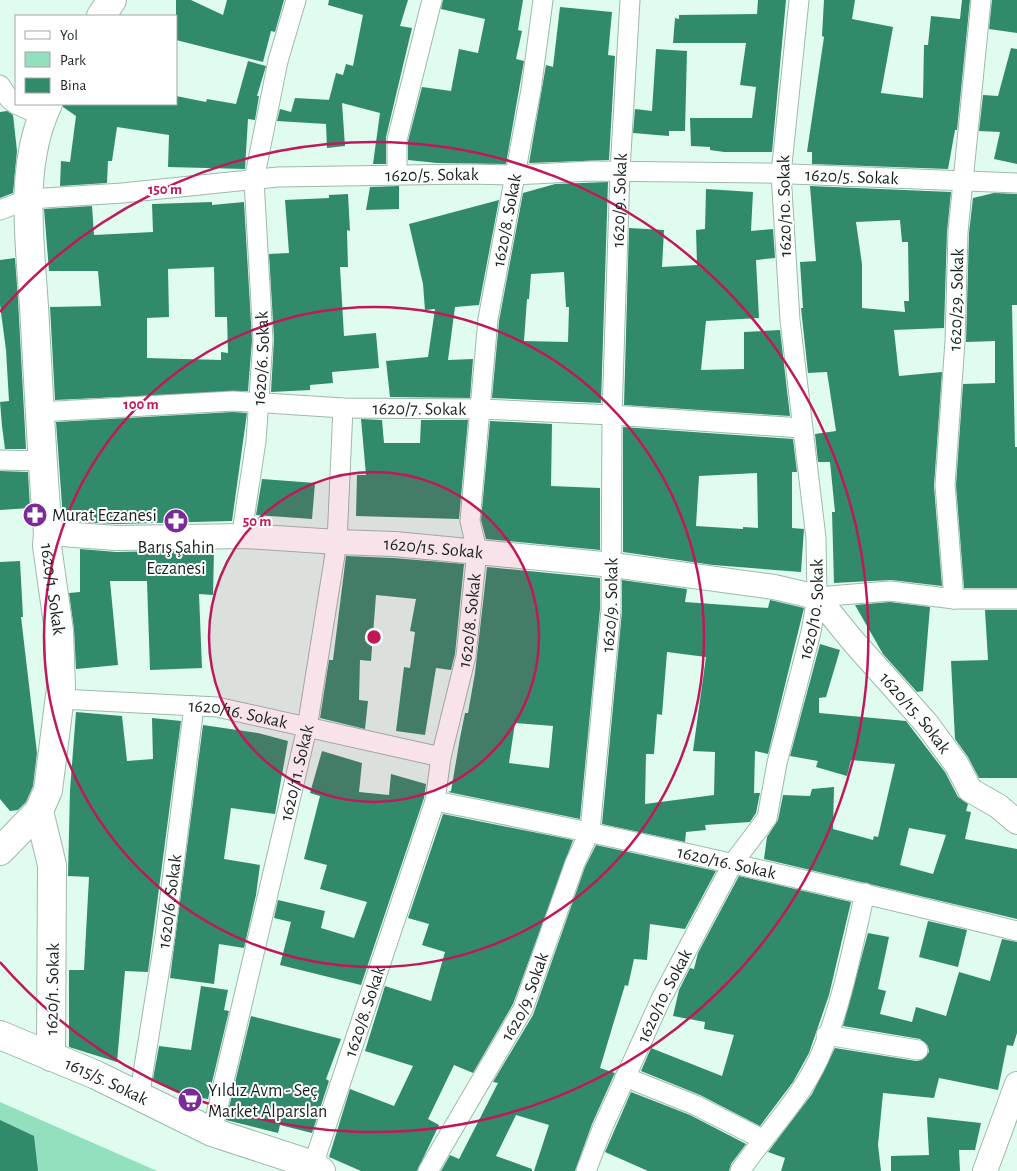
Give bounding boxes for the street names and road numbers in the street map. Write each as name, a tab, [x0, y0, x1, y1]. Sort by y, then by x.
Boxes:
street label: 1620/9. Sokak	[609, 152, 631, 248]
street label: 1620/10. Sokak	[775, 154, 795, 257]
street label: 1620/5. Sokak	[385, 166, 480, 185]
street label: 1620/5. Sokak	[805, 167, 900, 188]
street label: 1620/8. Sokak	[490, 172, 525, 269]
street label: 1620/29. Sokak	[946, 247, 968, 352]
street label: 1620/6. Sokak	[250, 310, 273, 406]
street label: 1620/7. Sokak	[373, 400, 467, 419]
street label: 1620/15. Sokak	[383, 536, 485, 563]
street label: 1620/1. Sokak	[37, 542, 68, 637]
street label: 1620/9. Sokak	[599, 557, 621, 653]
street label: 1620/10. Sokak	[796, 558, 827, 662]
street label: 1620/8. Sokak	[455, 572, 485, 670]
street label: 1620/15. Sokak	[876, 669, 954, 758]
street label: 1620/16. Sokak	[188, 698, 290, 733]
street label: 1620/11. Sokak	[277, 722, 318, 823]
street label: 1620/16. Sokak	[675, 843, 778, 883]
street label: 1620/6. Sokak	[155, 853, 185, 950]
street label: 1620/1. Sokak	[43, 942, 63, 1035]
street label: 1620/10. Sokak	[634, 946, 696, 1046]
street label: 1620/9. Sokak	[498, 950, 553, 1044]
street label: 1620/8. Sokak	[342, 963, 389, 1059]
street label: 1615/5. Sokak	[62, 1055, 151, 1109]

